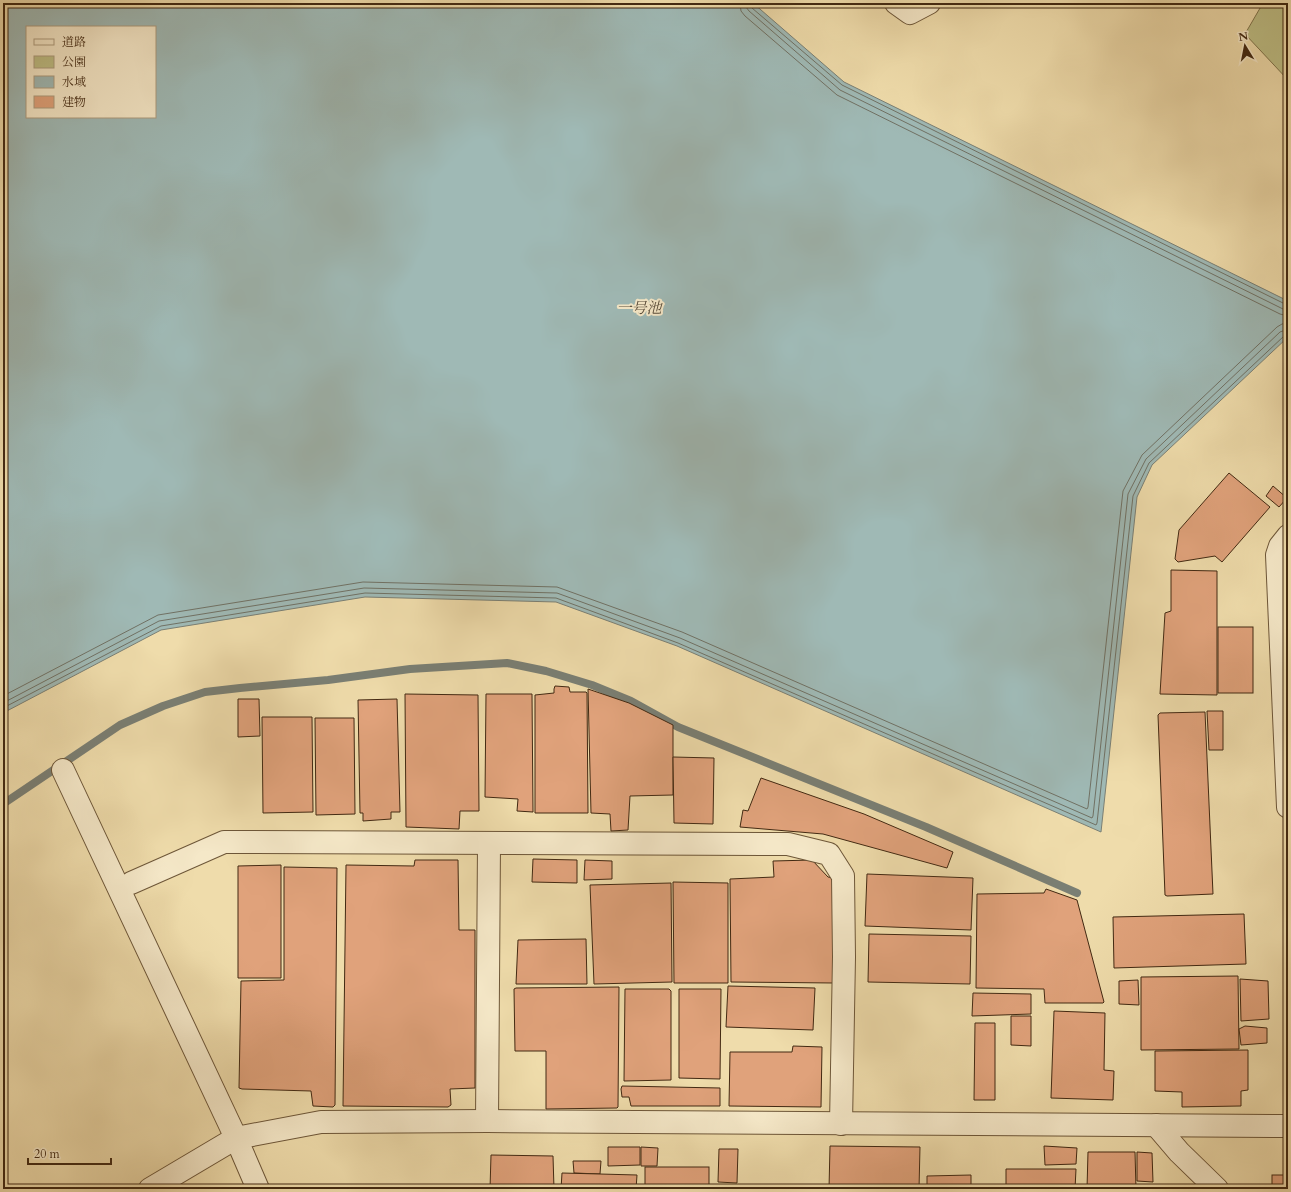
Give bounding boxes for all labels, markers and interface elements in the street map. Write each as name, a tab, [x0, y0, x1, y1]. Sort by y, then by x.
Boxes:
legend	[26, 26, 156, 118]
north arrow	[1225, 26, 1265, 66]
text: N	[1237, 28, 1250, 45]
text: 道路	[62, 34, 86, 50]
text: 公園	[62, 54, 86, 70]
text: 水域	[62, 74, 86, 90]
text: 建物	[62, 94, 86, 110]
water label: 一号池	[616, 298, 663, 318]
scale bar	[28, 1140, 111, 1166]
text: 20 m	[34, 1146, 61, 1162]

